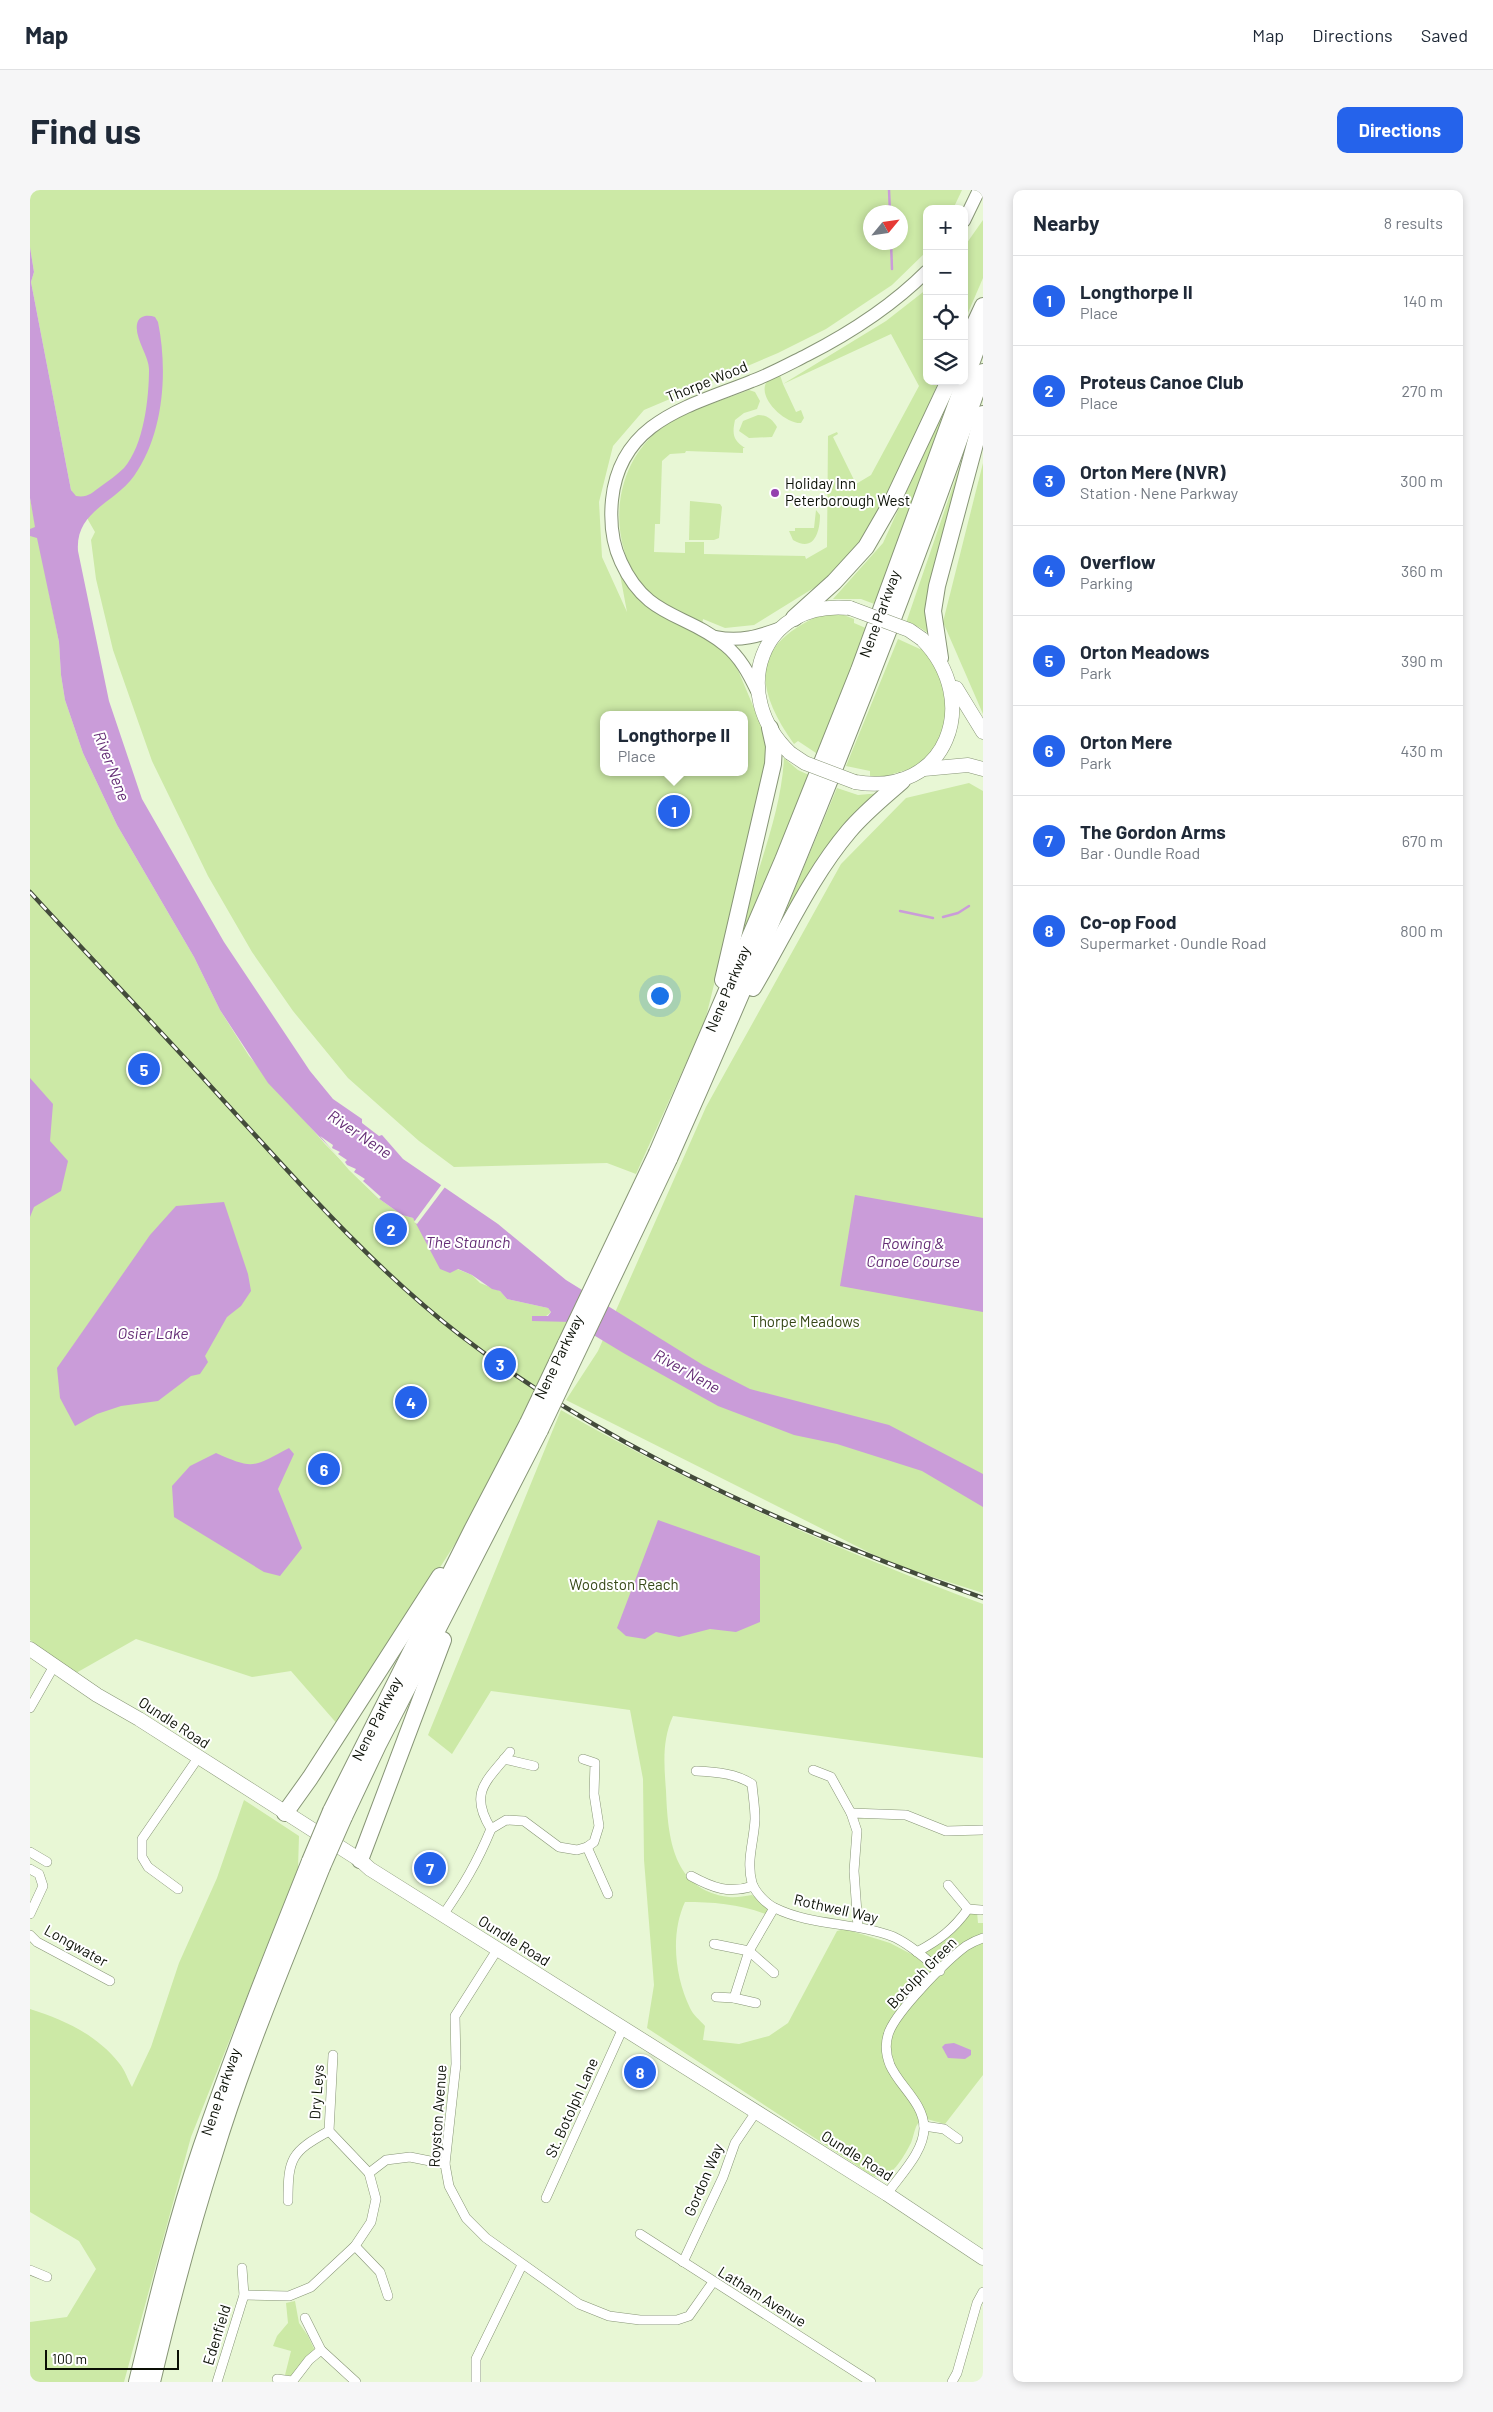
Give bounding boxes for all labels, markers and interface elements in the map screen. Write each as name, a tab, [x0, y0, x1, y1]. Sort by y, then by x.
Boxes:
text: Map	[25, 20, 68, 49]
text: Map	[1252, 24, 1284, 46]
text: Directions	[1312, 24, 1393, 46]
text: Saved	[1421, 24, 1468, 46]
button: Directions	[1337, 107, 1463, 153]
text: Find us	[30, 109, 141, 151]
north arrow	[863, 205, 908, 250]
map controls	[923, 205, 968, 385]
button: +	[923, 205, 968, 250]
text: Nearby	[1033, 210, 1099, 235]
text: 8 results	[1384, 213, 1443, 232]
button: −	[923, 250, 968, 295]
text: Longthorpe II	[1080, 280, 1193, 303]
text: 1	[1046, 291, 1052, 310]
text: 140 m	[1403, 291, 1443, 310]
button: locate	[923, 295, 968, 340]
text: Place	[1080, 303, 1118, 322]
button: layers	[923, 340, 968, 385]
street label: Thorpe Wood	[663, 357, 750, 406]
text: Proteus Canoe Club	[1080, 370, 1244, 393]
text: 2	[1045, 381, 1053, 400]
text: 270 m	[1401, 381, 1443, 400]
text: Place	[1080, 393, 1118, 412]
text: Orton Mere (NVR)	[1080, 460, 1226, 483]
text: 3	[1045, 471, 1053, 490]
text: 300 m	[1400, 471, 1443, 490]
place label: Holiday Inn Peterborough West	[785, 474, 910, 509]
text: Station · Nene Parkway	[1080, 483, 1238, 502]
marker: Holiday Inn Peterborough West	[769, 487, 781, 499]
text: Overflow	[1080, 550, 1156, 573]
text: 4	[1044, 561, 1054, 580]
text: 360 m	[1401, 561, 1443, 580]
street label: Nene Parkway	[855, 567, 903, 660]
text: Parking	[1080, 573, 1133, 592]
text: Orton Meadows	[1080, 640, 1210, 663]
text: 5	[1045, 651, 1053, 670]
text: 390 m	[1401, 651, 1443, 670]
text: Park	[1080, 663, 1111, 682]
popup	[600, 711, 748, 776]
text: Longthorpe II	[618, 723, 730, 746]
water label: River Nene	[91, 728, 134, 803]
text: Orton Mere	[1080, 730, 1172, 753]
text: 6	[1045, 741, 1053, 760]
text: 430 m	[1400, 741, 1443, 760]
text: Place	[618, 746, 656, 765]
text: Park	[1080, 753, 1111, 772]
pin: 1	[658, 792, 690, 830]
text: The Gordon Arms	[1080, 820, 1226, 843]
text: 7	[1045, 831, 1053, 850]
text: 670 m	[1402, 831, 1443, 850]
text: Bar · Oundle Road	[1080, 843, 1200, 862]
text: Co-op Food	[1080, 910, 1177, 933]
text: 8	[1045, 921, 1053, 940]
text: 800 m	[1400, 921, 1443, 940]
text: Supermarket · Oundle Road	[1080, 933, 1267, 952]
street label: Nene Parkway	[701, 943, 753, 1034]
your location	[647, 983, 673, 1009]
pin: 5	[128, 1050, 160, 1088]
water label: River Nene	[325, 1105, 396, 1162]
pin: 2	[375, 1210, 407, 1248]
water label: The Staunch	[426, 1232, 510, 1251]
water label: Rowing & Canoe Course	[866, 1233, 960, 1270]
street label: Nene Parkway	[530, 1311, 586, 1402]
park label: Thorpe Meadows	[750, 1312, 860, 1330]
water label: Osier Lake	[117, 1323, 189, 1342]
pin: 3	[484, 1345, 516, 1383]
water label: River Nene	[651, 1345, 724, 1397]
pin: 4	[395, 1383, 427, 1421]
pin: 6	[308, 1450, 340, 1488]
park label: Woodston Reach	[569, 1575, 679, 1593]
street label: Nene Parkway	[347, 1674, 405, 1763]
street label: Oundle Road	[136, 1693, 213, 1752]
pin: 7	[414, 1849, 446, 1887]
street label: Rothwell Way	[792, 1890, 880, 1926]
street label: Oundle Road	[475, 1911, 554, 1969]
street label: Longwater	[42, 1920, 112, 1970]
street label: Botolph Green	[883, 1933, 960, 2012]
street label: Nene Parkway	[197, 2045, 244, 2138]
pin: 8	[624, 2053, 656, 2091]
street label: St. Botolph Lane	[541, 2055, 601, 2160]
street label: Dry Leys	[305, 2064, 327, 2120]
street label: Royston Avenue	[424, 2064, 450, 2168]
street label: Oundle Road	[818, 2126, 897, 2184]
street label: Gordon Way	[680, 2141, 726, 2219]
street label: Latham Avenue	[715, 2262, 810, 2330]
street label: Edenfield	[198, 2302, 234, 2367]
scale bar	[45, 2347, 179, 2370]
text: 100 m	[52, 2350, 87, 2367]

